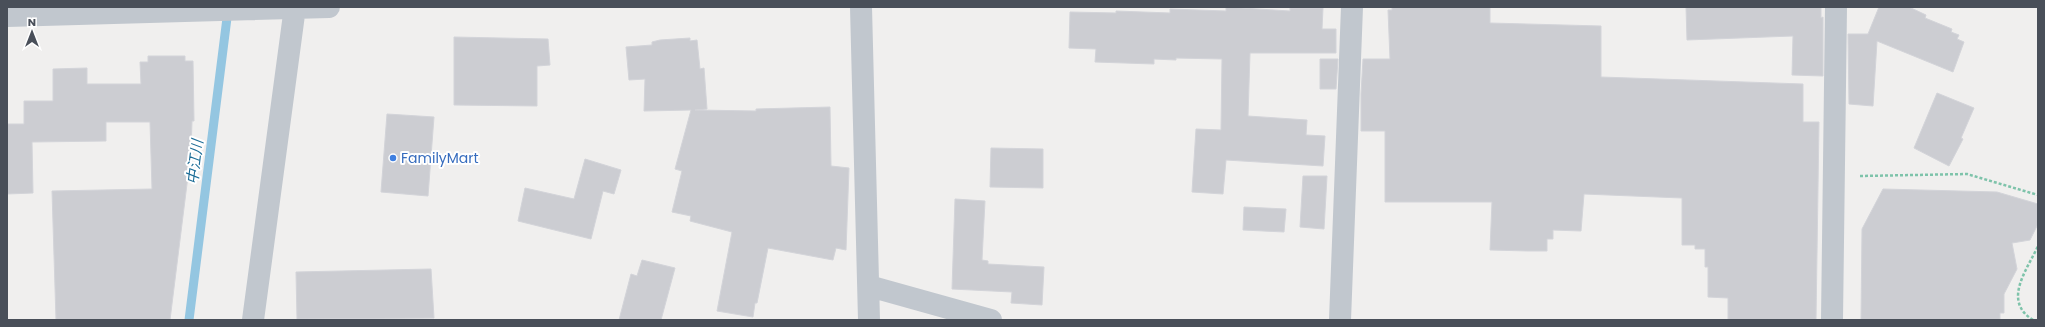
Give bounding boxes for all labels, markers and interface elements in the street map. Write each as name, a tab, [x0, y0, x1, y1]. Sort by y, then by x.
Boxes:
north arrow	[12, 12, 52, 52]
text: N	[28, 14, 36, 30]
water label: 中江川	[181, 136, 208, 186]
place label: FamilyMart	[401, 148, 479, 168]
marker: FamilyMart	[388, 153, 398, 163]

